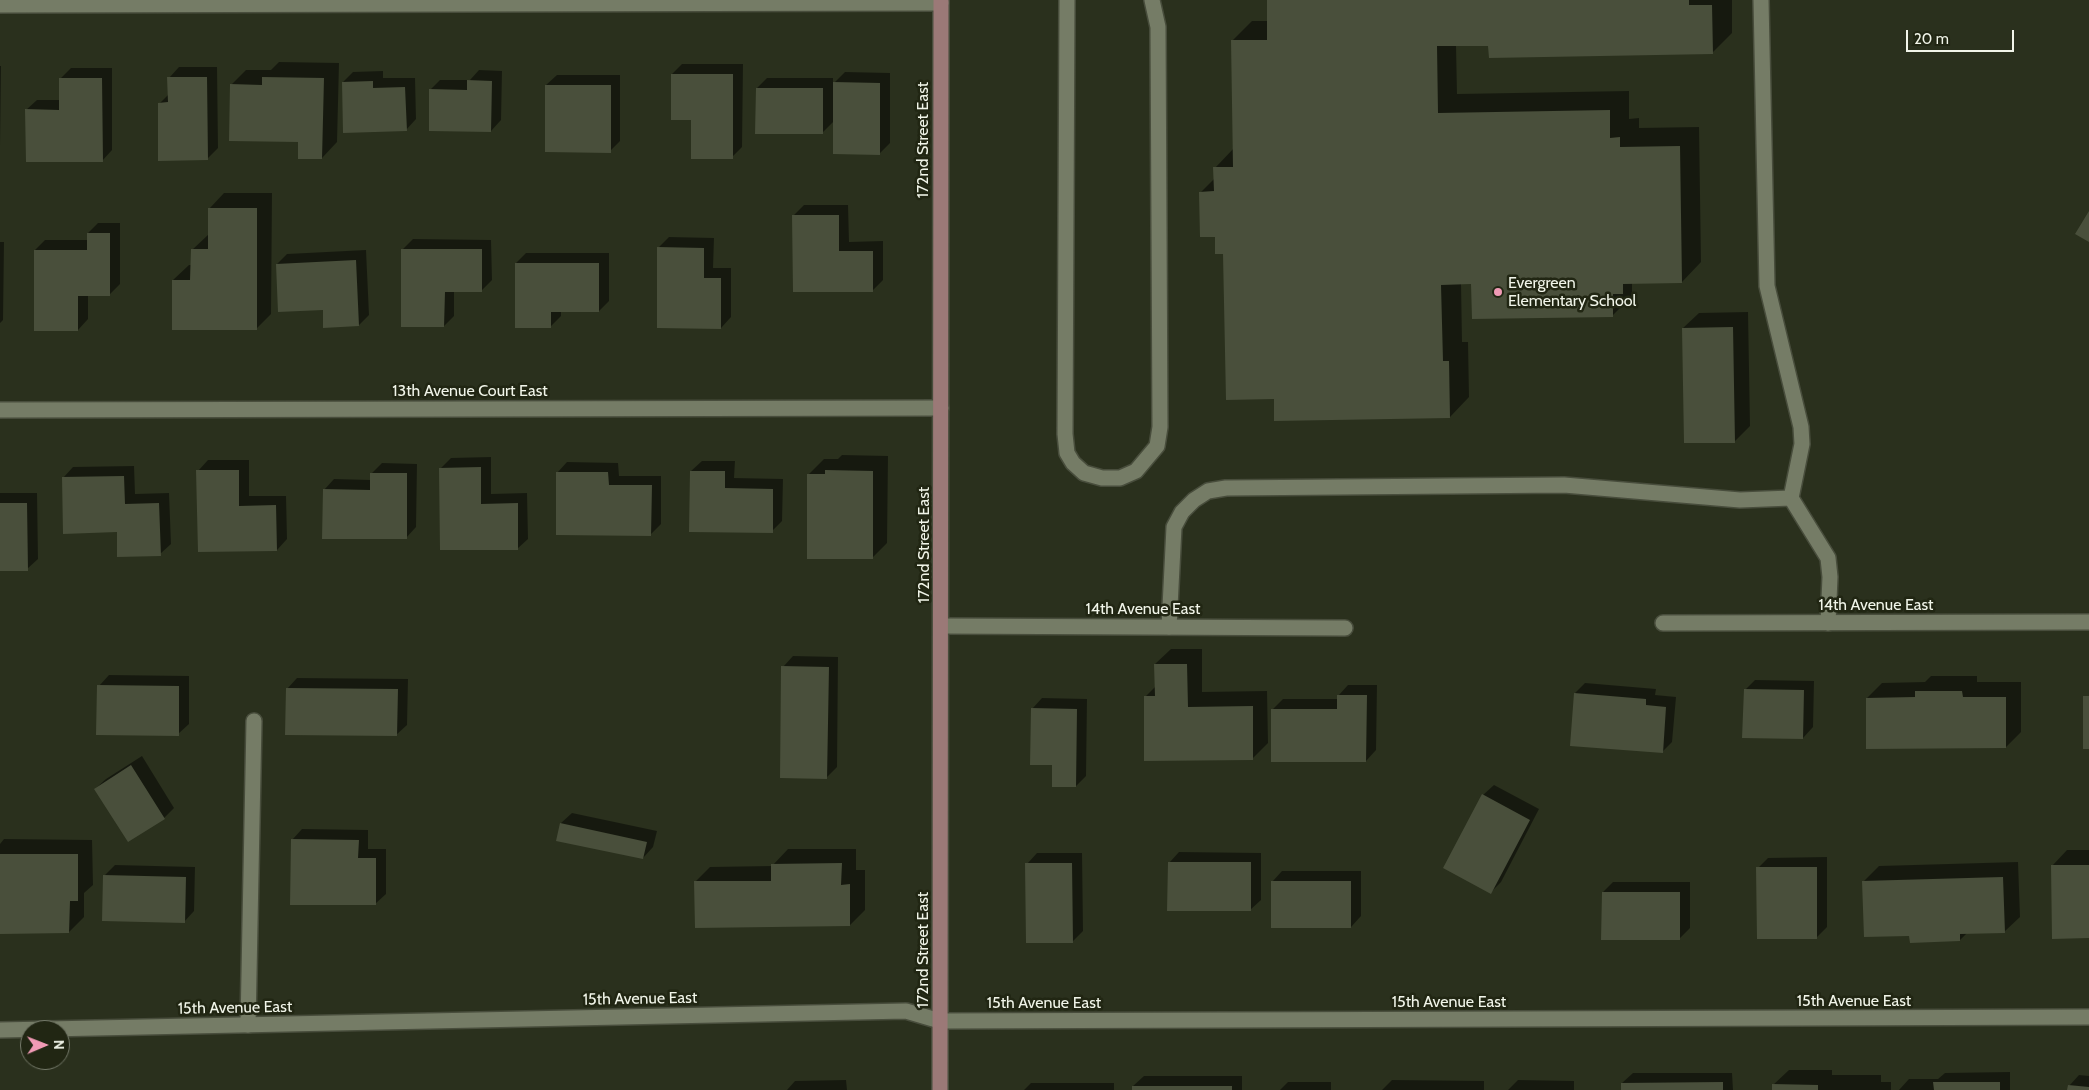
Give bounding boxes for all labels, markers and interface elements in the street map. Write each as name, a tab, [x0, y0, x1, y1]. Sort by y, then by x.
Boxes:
scale bar	[1909, 20, 2016, 52]
text: 20 m	[1914, 30, 1949, 48]
street label: 172nd Street East	[913, 82, 933, 198]
place label: Evergreen Elementary School	[1508, 273, 1636, 311]
marker: Evergreen Elementary School	[1492, 286, 1504, 298]
street label: 13th Avenue Court East	[392, 381, 548, 401]
street label: 172nd Street East	[914, 487, 934, 603]
street label: 14th Avenue East	[1818, 595, 1934, 615]
street label: 14th Avenue East	[1085, 599, 1201, 619]
street label: 172nd Street East	[913, 892, 933, 1008]
street label: 15th Avenue East	[583, 988, 697, 1010]
street label: 15th Avenue East	[1797, 991, 1911, 1011]
street label: 15th Avenue East	[1392, 992, 1506, 1012]
street label: 15th Avenue East	[987, 993, 1101, 1013]
street label: 15th Avenue East	[178, 997, 292, 1019]
north arrow	[20, 1020, 70, 1070]
text: N	[50, 1040, 68, 1050]

